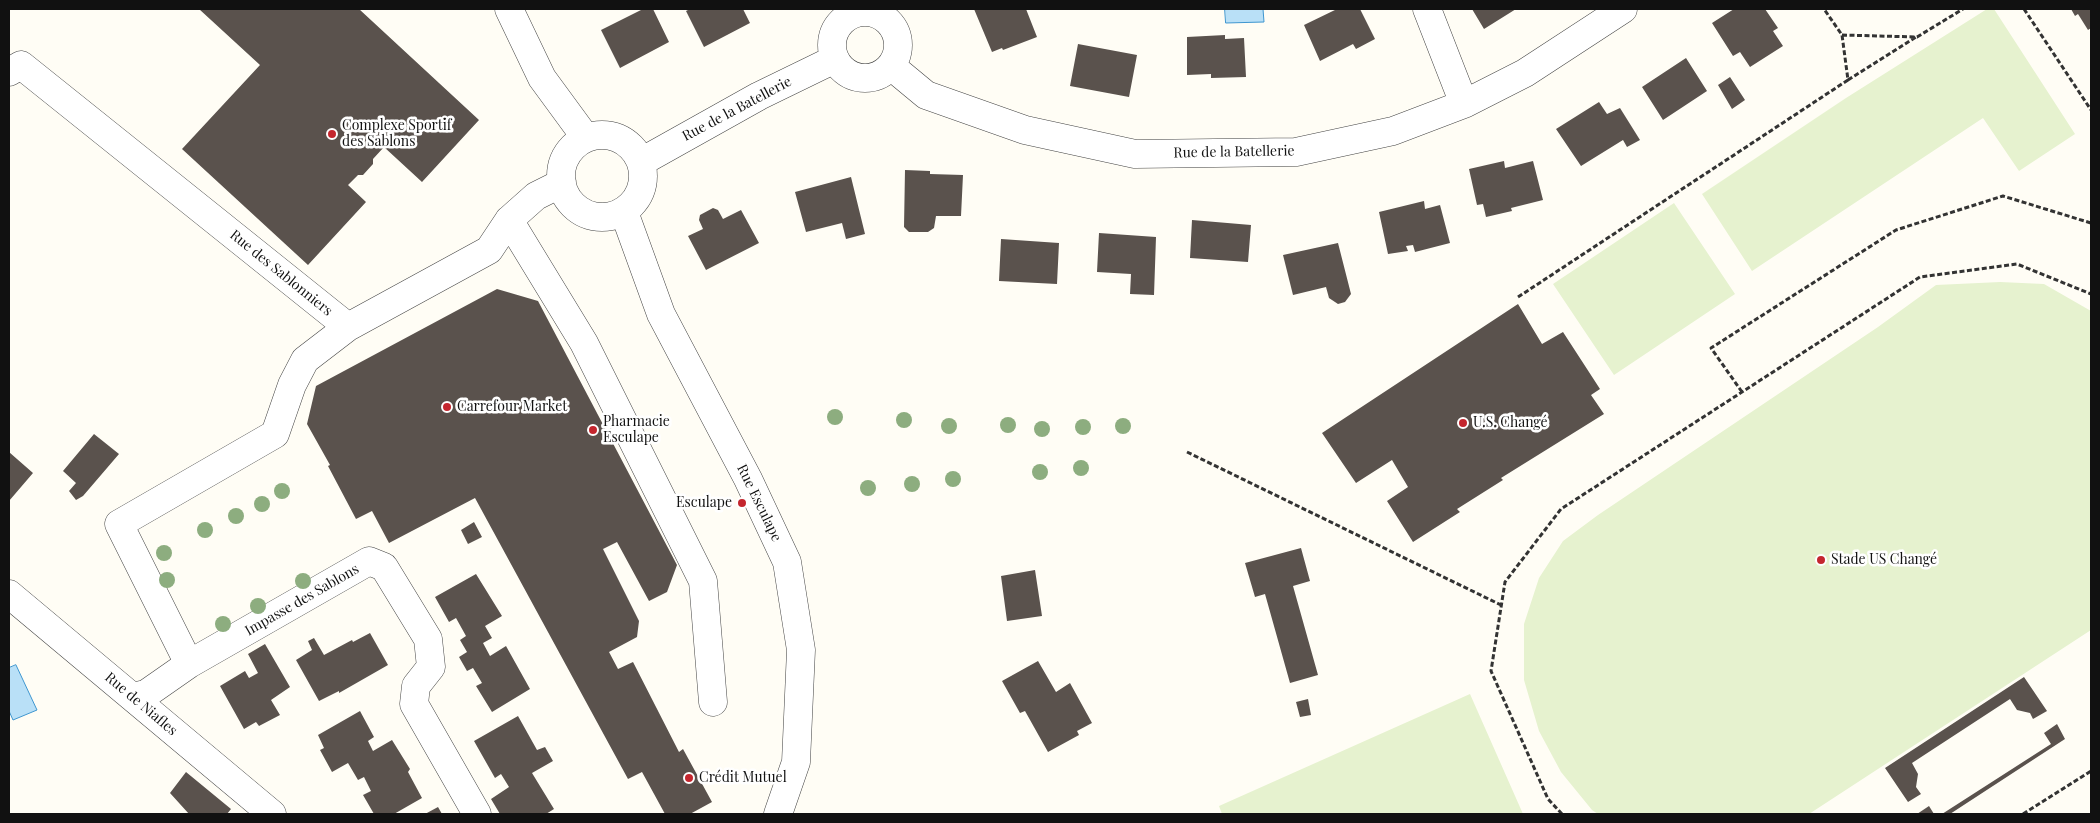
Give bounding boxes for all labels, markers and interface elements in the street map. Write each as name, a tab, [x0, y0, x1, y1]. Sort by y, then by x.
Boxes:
street label: Rue de la Batellerie	[680, 73, 794, 145]
place label: Complexe Sportif des Sablons	[342, 118, 452, 150]
marker: Complexe Sportif des Sablons	[326, 128, 338, 140]
street label: Rue de la Batellerie	[1173, 143, 1295, 161]
street label: Rue des Sablonniers	[226, 227, 336, 319]
place label: Carrefour Market	[457, 399, 567, 415]
marker: Carrefour Market	[441, 401, 453, 413]
place label: Pharmacie Esculape	[603, 414, 670, 447]
place label: U.S. Changé	[1473, 415, 1548, 431]
marker: U.S. Changé	[1457, 417, 1469, 429]
marker: Pharmacie Esculape	[587, 424, 599, 436]
street label: Rue Esculape	[733, 462, 785, 544]
place label: Esculape	[676, 495, 732, 511]
marker: Esculape	[736, 497, 748, 509]
place label: Stade US Changé	[1831, 552, 1937, 568]
marker: Stade US Changé	[1815, 554, 1827, 566]
street label: Impasse des Sablons	[242, 561, 362, 639]
street label: Rue de Niafles	[101, 669, 181, 739]
place label: Crédit Mutuel	[699, 770, 787, 786]
marker: Crédit Mutuel	[683, 772, 695, 784]

